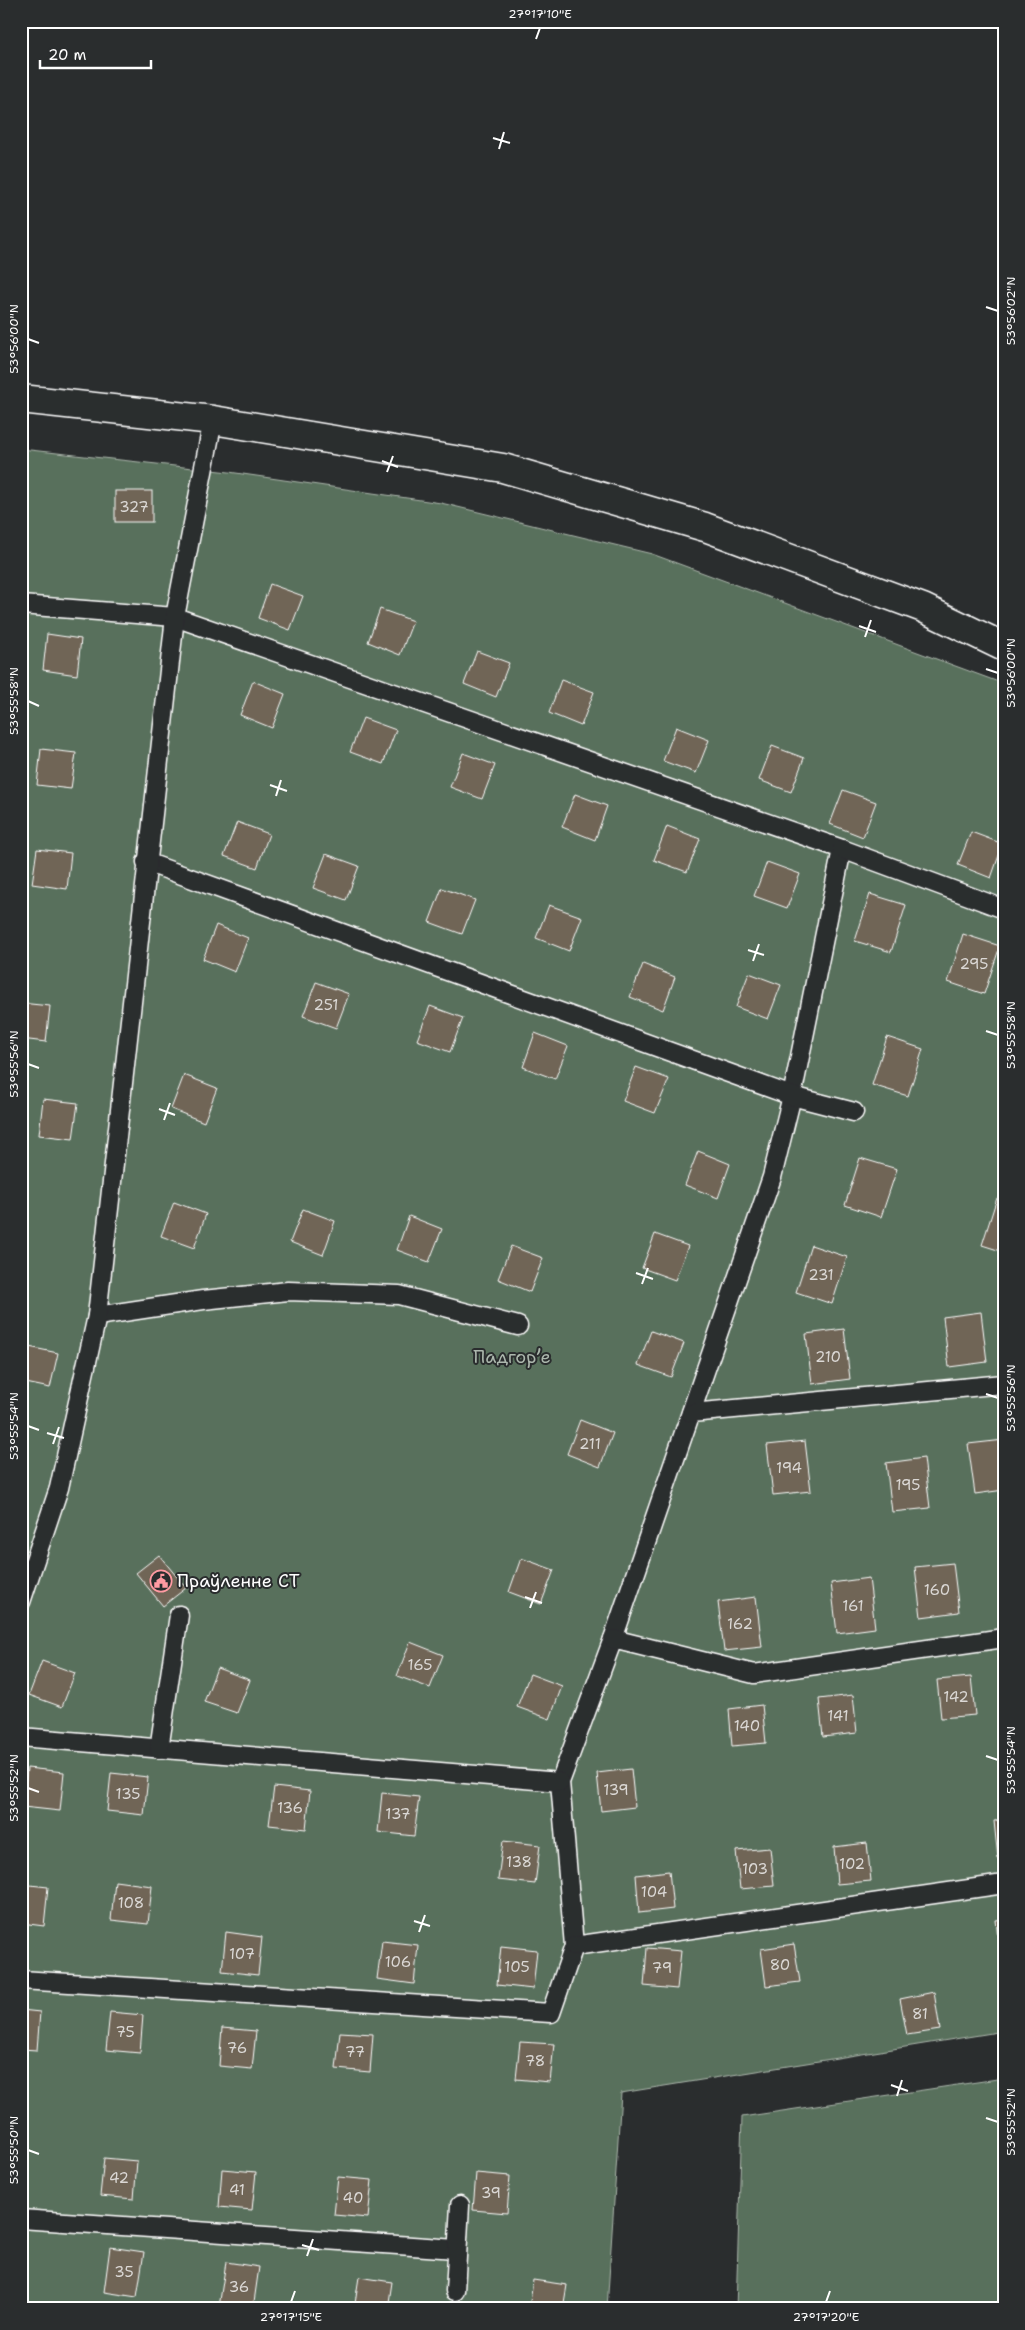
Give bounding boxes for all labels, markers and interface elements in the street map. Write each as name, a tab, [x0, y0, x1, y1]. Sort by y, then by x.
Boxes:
text: 27°17'10"E	[508, 6, 572, 22]
scale bar	[40, 38, 151, 70]
text: 20 m	[48, 45, 87, 65]
text: 53°56'02"N	[1003, 277, 1019, 345]
text: 53°56'00"N	[6, 304, 22, 374]
house number: 327	[119, 497, 149, 517]
text: 53°56'00"N	[1003, 638, 1019, 708]
text: 53°55'58"N	[6, 667, 22, 735]
house number: 295	[959, 954, 989, 974]
house number: 251	[313, 995, 339, 1015]
text: 53°55'58"N	[1003, 1001, 1019, 1069]
text: 53°55'56"N	[6, 1030, 22, 1098]
house number: 231	[808, 1265, 834, 1285]
park label: Падгорʼе	[473, 1345, 551, 1369]
house number: 210	[815, 1347, 841, 1367]
text: 53°55'56"N	[1003, 1364, 1019, 1432]
text: 53°55'54"N	[6, 1392, 22, 1460]
house number: 211	[579, 1434, 601, 1454]
house number: 194	[776, 1458, 802, 1478]
house number: 195	[895, 1475, 921, 1495]
public building icon: Праўленне СТ	[149, 1569, 173, 1593]
place label: Праўленне СТ	[177, 1569, 300, 1593]
house number: 160	[924, 1580, 950, 1600]
house number: 161	[842, 1596, 864, 1616]
house number: 162	[727, 1614, 753, 1634]
house number: 165	[408, 1655, 432, 1675]
house number: 142	[943, 1687, 969, 1707]
house number: 141	[827, 1706, 849, 1726]
house number: 140	[734, 1716, 760, 1736]
text: 53°55'54"N	[1003, 1726, 1019, 1794]
text: 53°55'52"N	[6, 1754, 22, 1822]
house number: 139	[603, 1780, 629, 1800]
house number: 135	[116, 1784, 140, 1804]
house number: 136	[277, 1798, 303, 1818]
house number: 137	[385, 1804, 411, 1824]
house number: 138	[506, 1852, 532, 1872]
house number: 102	[839, 1854, 865, 1874]
house number: 103	[742, 1859, 768, 1879]
house number: 104	[641, 1882, 667, 1902]
house number: 108	[118, 1893, 144, 1913]
house number: 107	[229, 1944, 255, 1964]
house number: 106	[385, 1952, 411, 1972]
house number: 80	[770, 1955, 790, 1975]
house number: 105	[504, 1957, 530, 1977]
house number: 79	[652, 1958, 672, 1978]
house number: 81	[912, 2004, 928, 2024]
house number: 75	[115, 2022, 135, 2042]
house number: 76	[227, 2038, 247, 2058]
house number: 77	[345, 2042, 365, 2062]
house number: 78	[525, 2051, 545, 2071]
text: 53°55'52"N	[1003, 2088, 1019, 2156]
text: 53°55'50"N	[6, 2116, 22, 2184]
house number: 42	[109, 2168, 129, 2188]
house number: 41	[229, 2180, 245, 2200]
house number: 39	[481, 2183, 501, 2203]
house number: 40	[343, 2188, 363, 2208]
house number: 35	[114, 2262, 134, 2282]
house number: 36	[229, 2277, 249, 2297]
text: 27°17'15"E	[260, 2309, 322, 2325]
text: 27°17'20"E	[793, 2309, 859, 2325]

